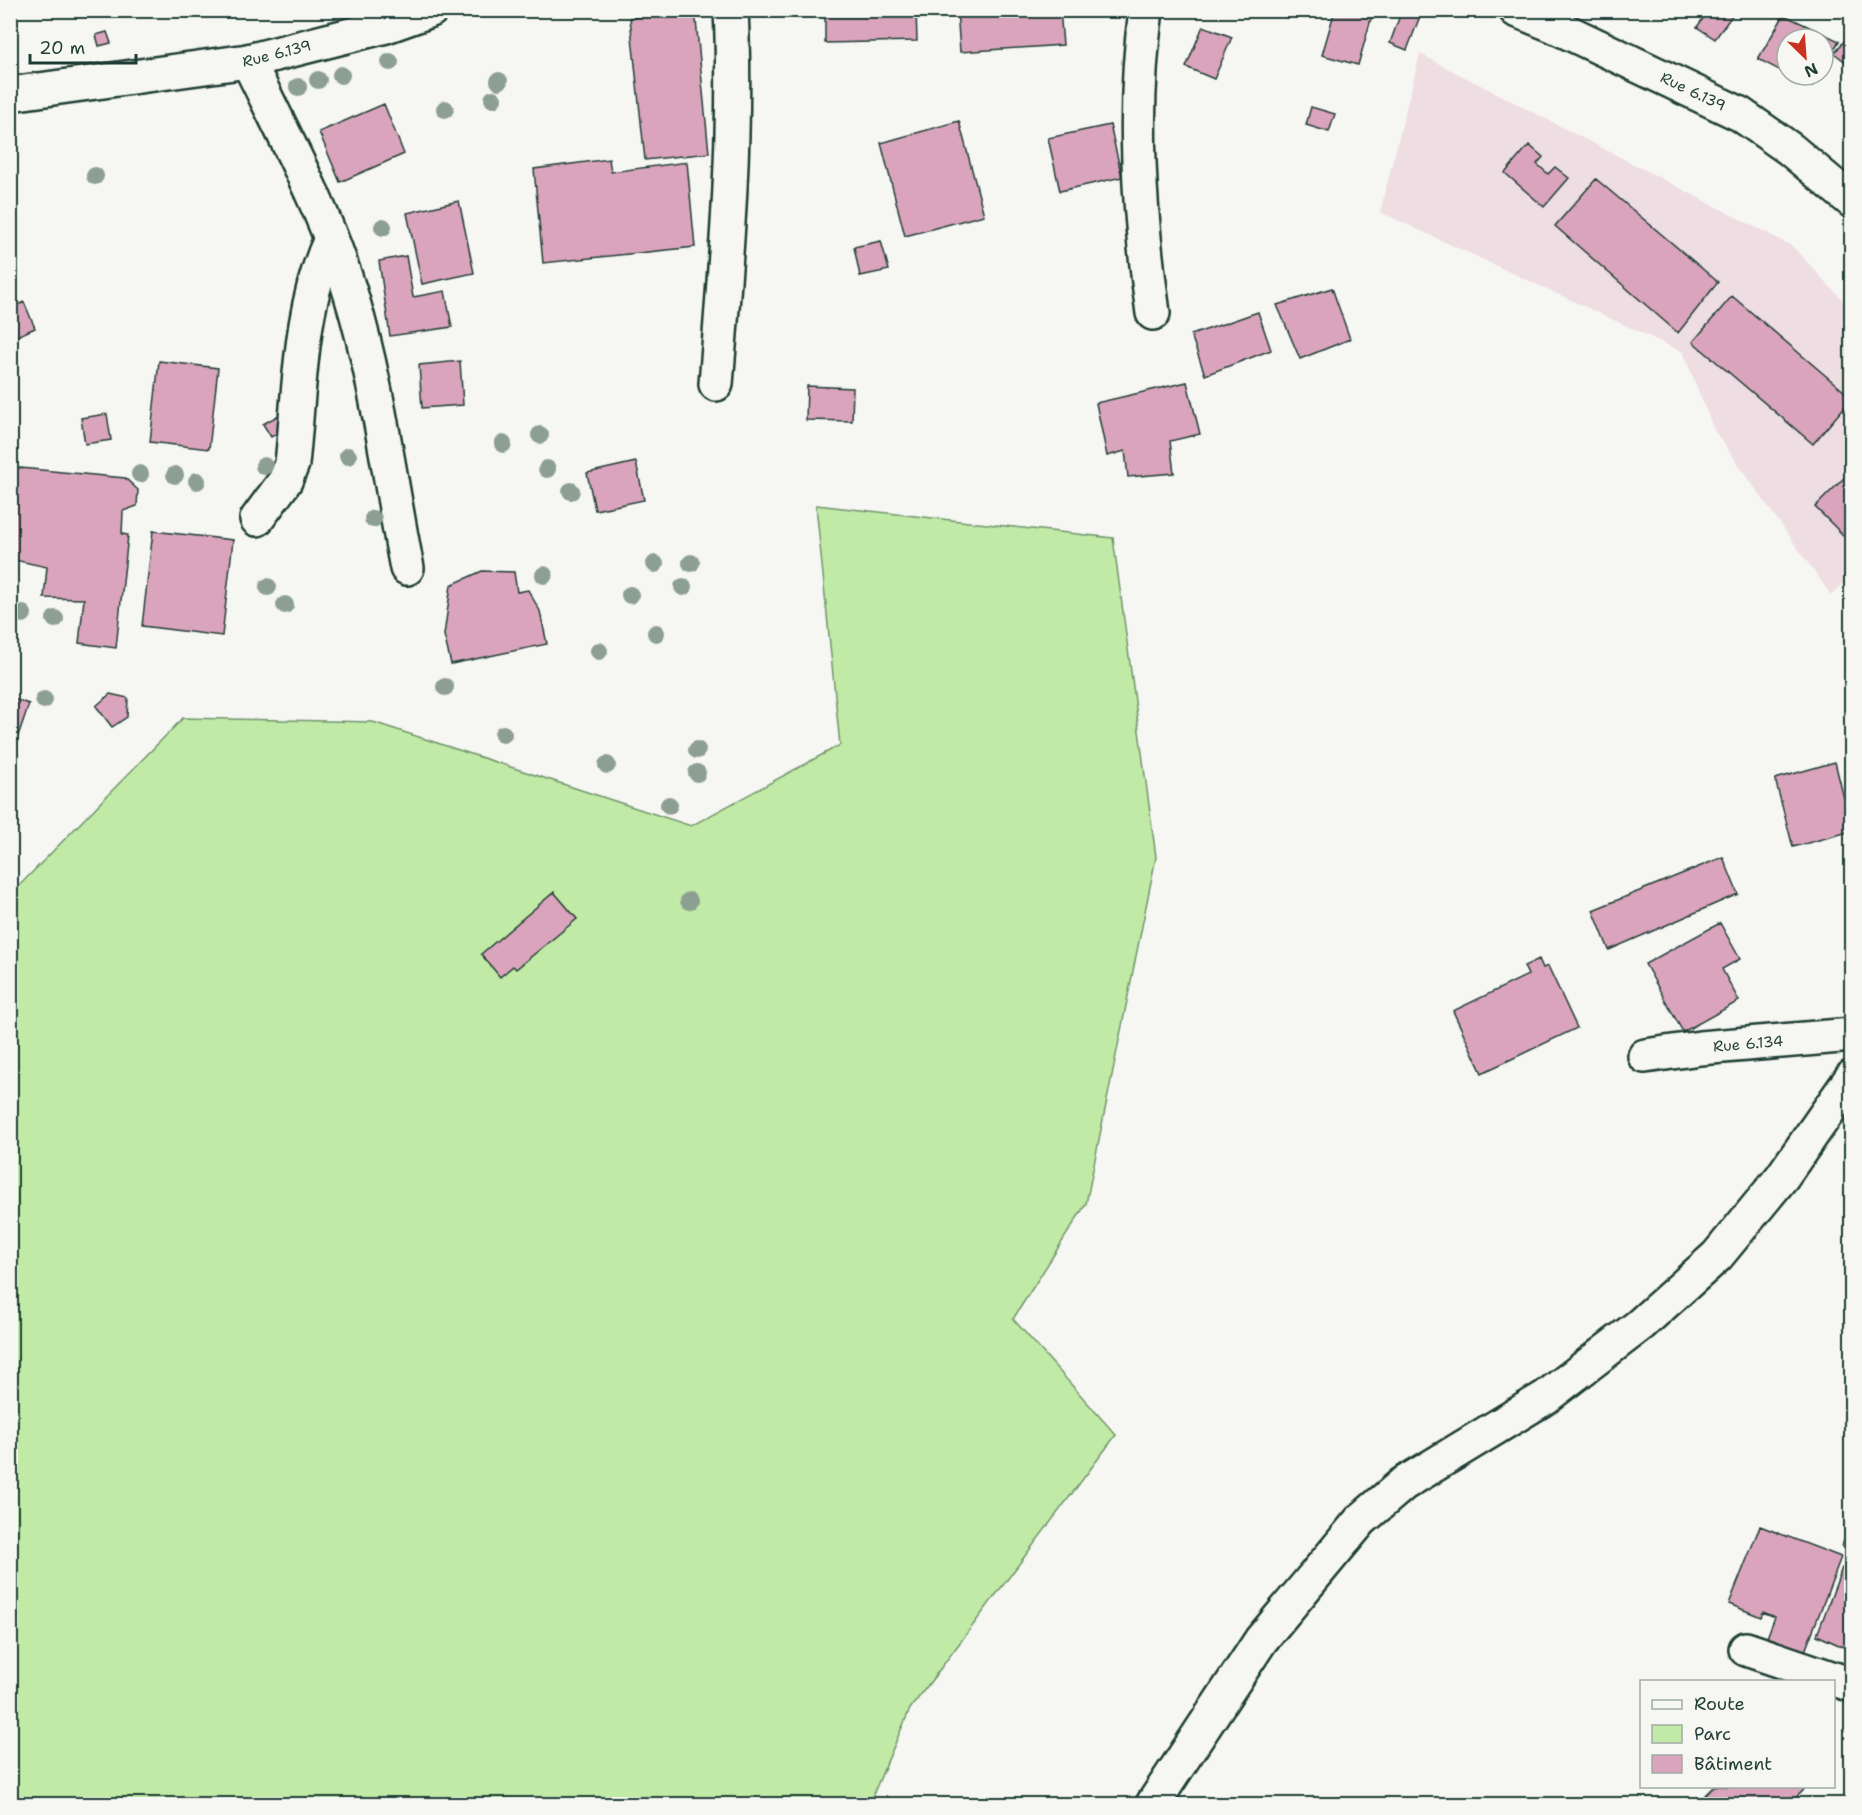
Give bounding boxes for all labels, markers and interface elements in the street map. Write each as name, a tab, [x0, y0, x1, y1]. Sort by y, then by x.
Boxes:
scale bar	[30, 27, 136, 65]
north arrow	[1775, 27, 1835, 87]
street label: Rue 6.139	[241, 35, 313, 72]
text: 20 m	[39, 36, 85, 60]
text: N	[1801, 58, 1821, 82]
street label: Rue 6.139	[1657, 68, 1729, 116]
street label: Rue 6.134	[1712, 1031, 1784, 1057]
legend	[1640, 1680, 1835, 1788]
text: Route	[1694, 1692, 1745, 1716]
text: Parc	[1694, 1722, 1731, 1746]
text: Bâtiment	[1694, 1752, 1772, 1776]

